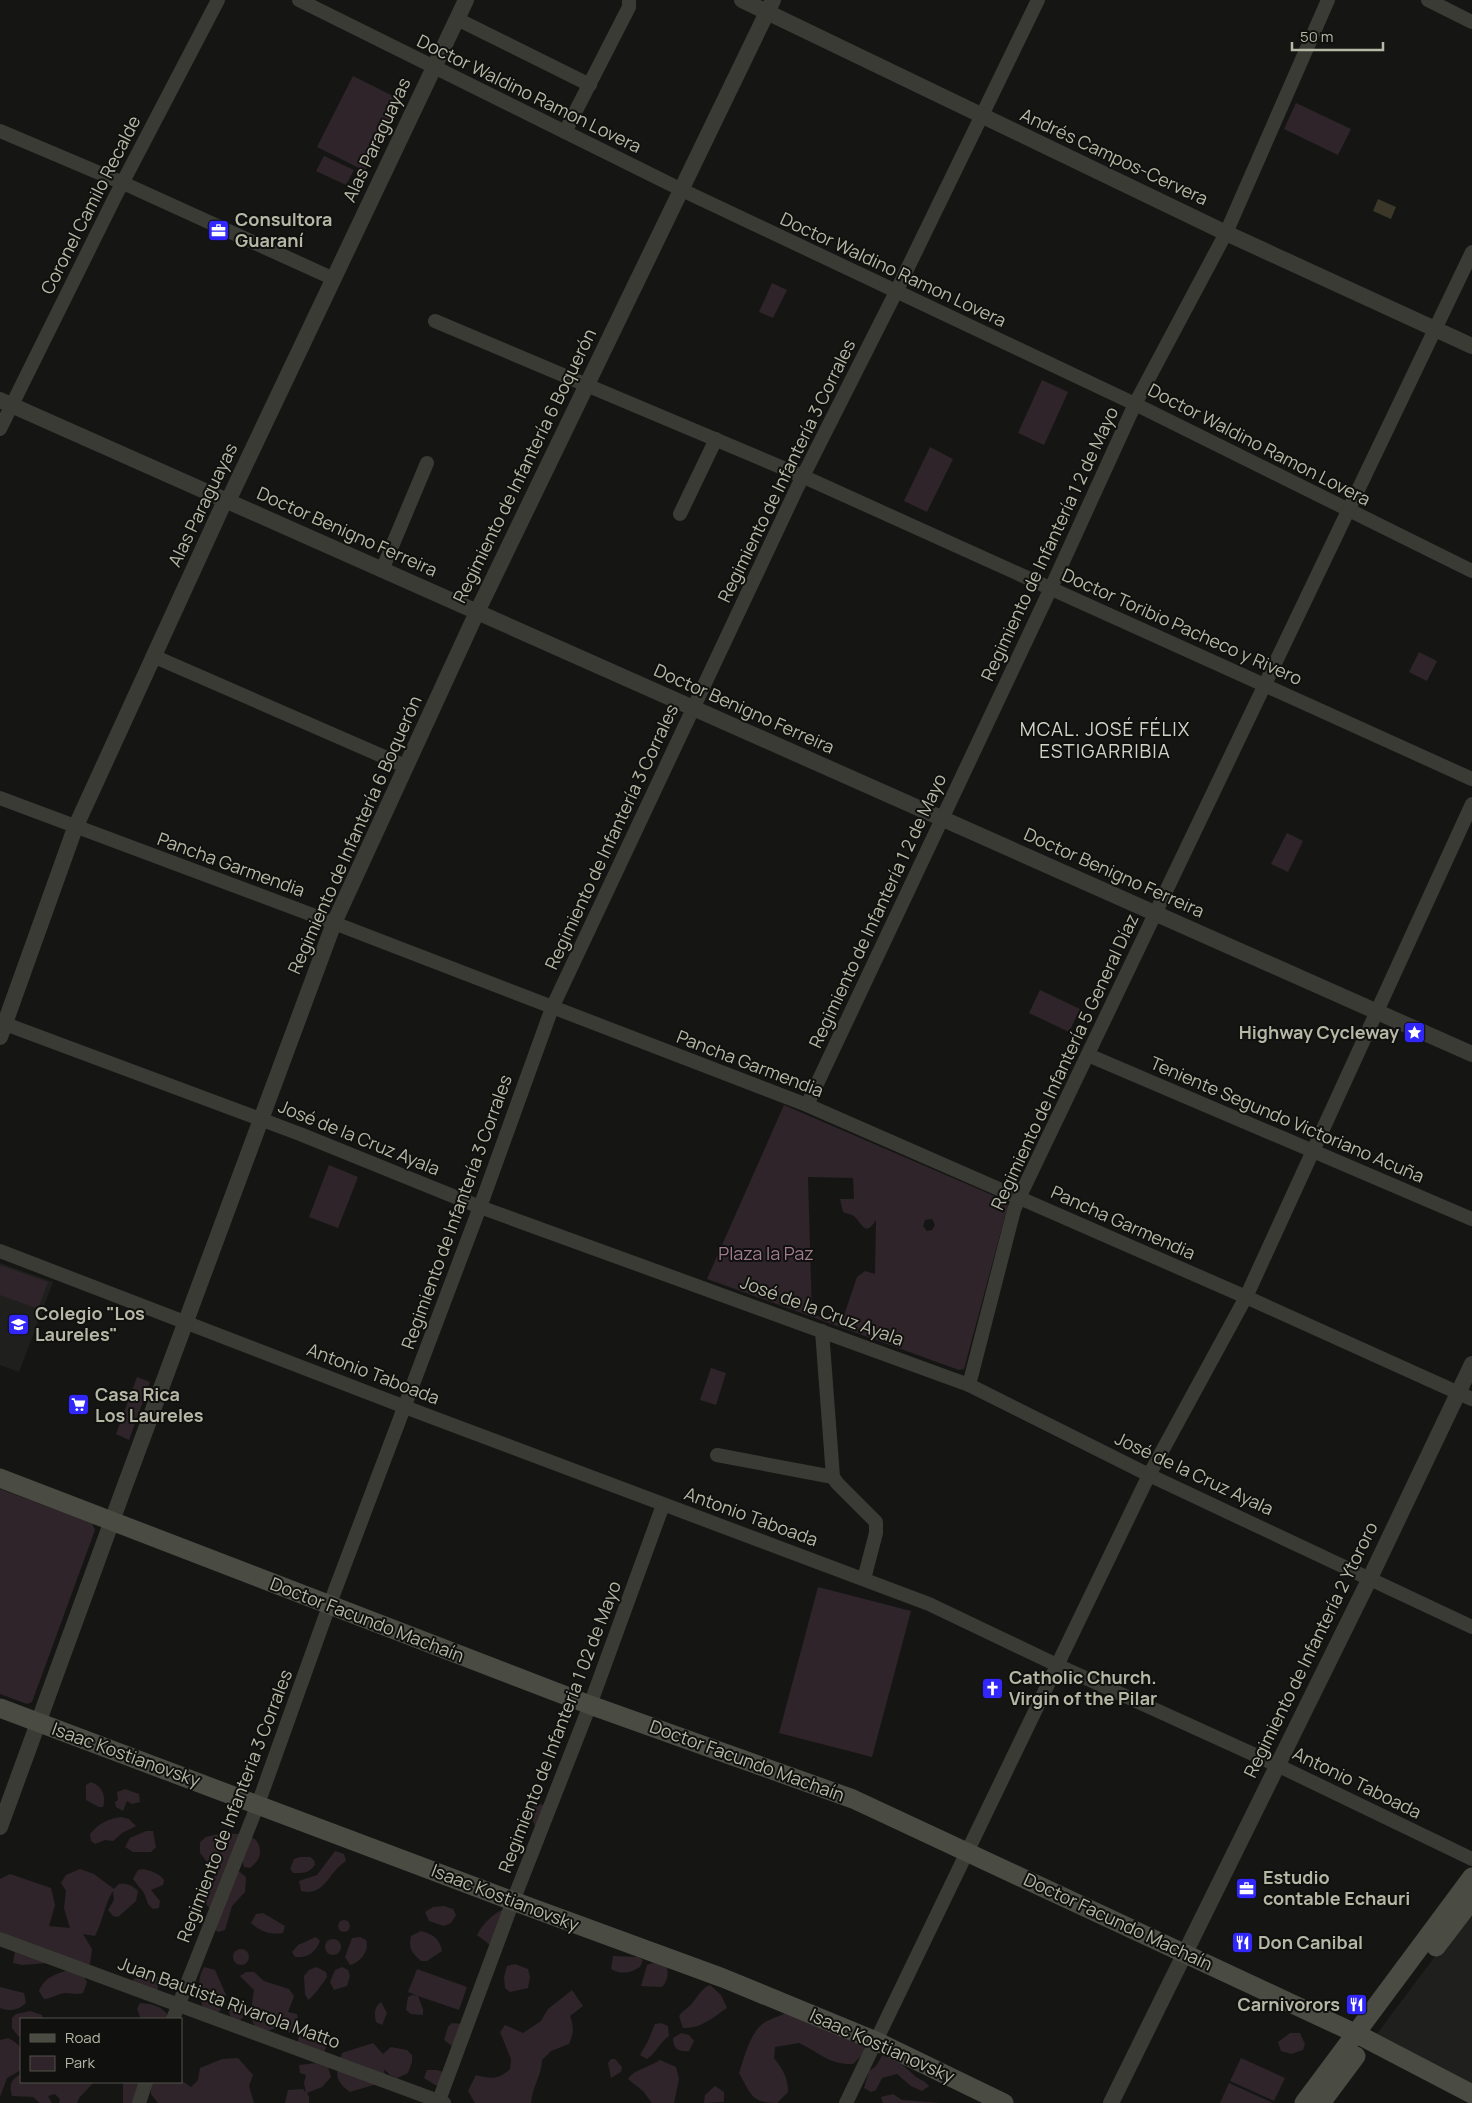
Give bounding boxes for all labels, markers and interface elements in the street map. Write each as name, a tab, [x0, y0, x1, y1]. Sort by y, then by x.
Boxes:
scale bar	[1292, 20, 1383, 52]
text: 50 m	[1300, 26, 1334, 47]
street label: Doctor Waldino Ramon Lovera	[413, 28, 646, 158]
street label: Alas Paraguayas	[337, 73, 415, 206]
street label: Andrés Campos-Cervera	[1017, 102, 1212, 210]
street label: Coronel Camilo Recalde	[35, 111, 146, 298]
street label: Doctor Waldino Ramon Lovera	[777, 206, 1010, 332]
place label: Consultora Guaraní	[235, 207, 332, 252]
office icon: Consultora Guaraní	[207, 218, 231, 242]
street label: Regimiento de Infantería 6 Boquerón	[447, 324, 601, 607]
street label: Regimiento de Infantería 3 Corrales	[712, 335, 861, 606]
street label: Doctor Waldino Ramon Lovera	[1144, 377, 1375, 511]
street label: Regimiento de Infantería 1 2 de Mayo	[975, 403, 1123, 685]
street label: Alas Paraguayas	[162, 439, 242, 570]
street label: Doctor Benigno Ferreira	[253, 480, 441, 582]
street label: Doctor Toribio Pacheco y Rivero	[1059, 562, 1306, 690]
street label: Doctor Benigno Ferreira	[650, 657, 838, 759]
street label: Regimiento de Infantería 6 Boquerón	[282, 692, 427, 978]
street label: Regimiento de Infantería 3 Corrales	[539, 700, 683, 973]
district label: MCAL. JOSÉ FÉLIX ESTIGARRIBIA	[1020, 716, 1190, 764]
street label: Regimiento de Infantería 1 2 de Mayo	[803, 770, 951, 1052]
street label: Doctor Benigno Ferreira	[1020, 821, 1208, 923]
street label: Pancha Garmendia	[154, 826, 309, 902]
street label: Regimiento de Infantería 5 General Díaz	[985, 910, 1143, 1214]
place label: Highway Cycleway	[1239, 1020, 1399, 1044]
place icon: Highway Cycleway	[1403, 1021, 1427, 1045]
street label: Pancha Garmendia	[673, 1024, 827, 1102]
street label: Teniente Segundo Victoriano Acuña	[1147, 1050, 1428, 1188]
street label: Regimiento de Infantería 3 Corrales	[395, 1071, 517, 1352]
street label: José de la Cruz Ayala	[275, 1094, 444, 1180]
street label: Pancha Garmendia	[1048, 1180, 1199, 1265]
park label: Plaza la Paz	[718, 1241, 814, 1265]
street label: José de la Cruz Ayala	[737, 1269, 907, 1351]
place label: Colegio "Los Laureles"	[35, 1301, 145, 1346]
school or university icon: Colegio "Los Laureles"	[7, 1312, 31, 1336]
street label: Antonio Taboada	[304, 1337, 443, 1409]
place label: Casa Rica Los Laureles	[95, 1382, 204, 1427]
supermarket icon: Casa Rica Los Laureles	[67, 1393, 91, 1417]
street label: José de la Cruz Ayala	[1111, 1426, 1277, 1520]
street label: Antonio Taboada	[681, 1481, 821, 1551]
street label: Regimiento de Infantería 2 Ytororo	[1238, 1518, 1383, 1781]
street label: Doctor Facundo Machaín	[267, 1571, 468, 1667]
street label: Regimiento de Infanteria 1 02 de Mayo	[492, 1577, 626, 1876]
place label: Catholic Church. Virgin of the Pilar	[1009, 1665, 1157, 1710]
street label: Regimiento de Infanteria 3 Corrales	[171, 1666, 297, 1945]
church icon: Catholic Church. Virgin of the Pilar	[981, 1676, 1005, 1700]
street label: Doctor Facundo Machaín	[647, 1714, 848, 1807]
street label: Isaac Kostianovsky	[49, 1716, 204, 1792]
street label: Antonio Taboada	[1289, 1741, 1426, 1824]
street label: Isaac Kostianovsky	[428, 1858, 583, 1936]
place label: Estudio contable Echauri	[1263, 1865, 1410, 1910]
street label: Doctor Facundo Machaín	[1020, 1867, 1217, 1975]
office icon: Estudio contable Echauri	[1235, 1876, 1259, 1900]
place label: Don Canibal	[1258, 1930, 1363, 1954]
restaurant icon: Don Canibal	[1230, 1931, 1254, 1955]
street label: Juan Bautista Rivarola Matto	[115, 1951, 344, 2053]
place label: Carnivorors	[1237, 1992, 1340, 2016]
restaurant icon: Carnivorors	[1344, 1993, 1368, 2017]
street label: Isaac Kostianovsky	[806, 2002, 959, 2088]
legend	[20, 2018, 182, 2083]
text: Road	[65, 2027, 101, 2048]
text: Park	[65, 2052, 95, 2073]

